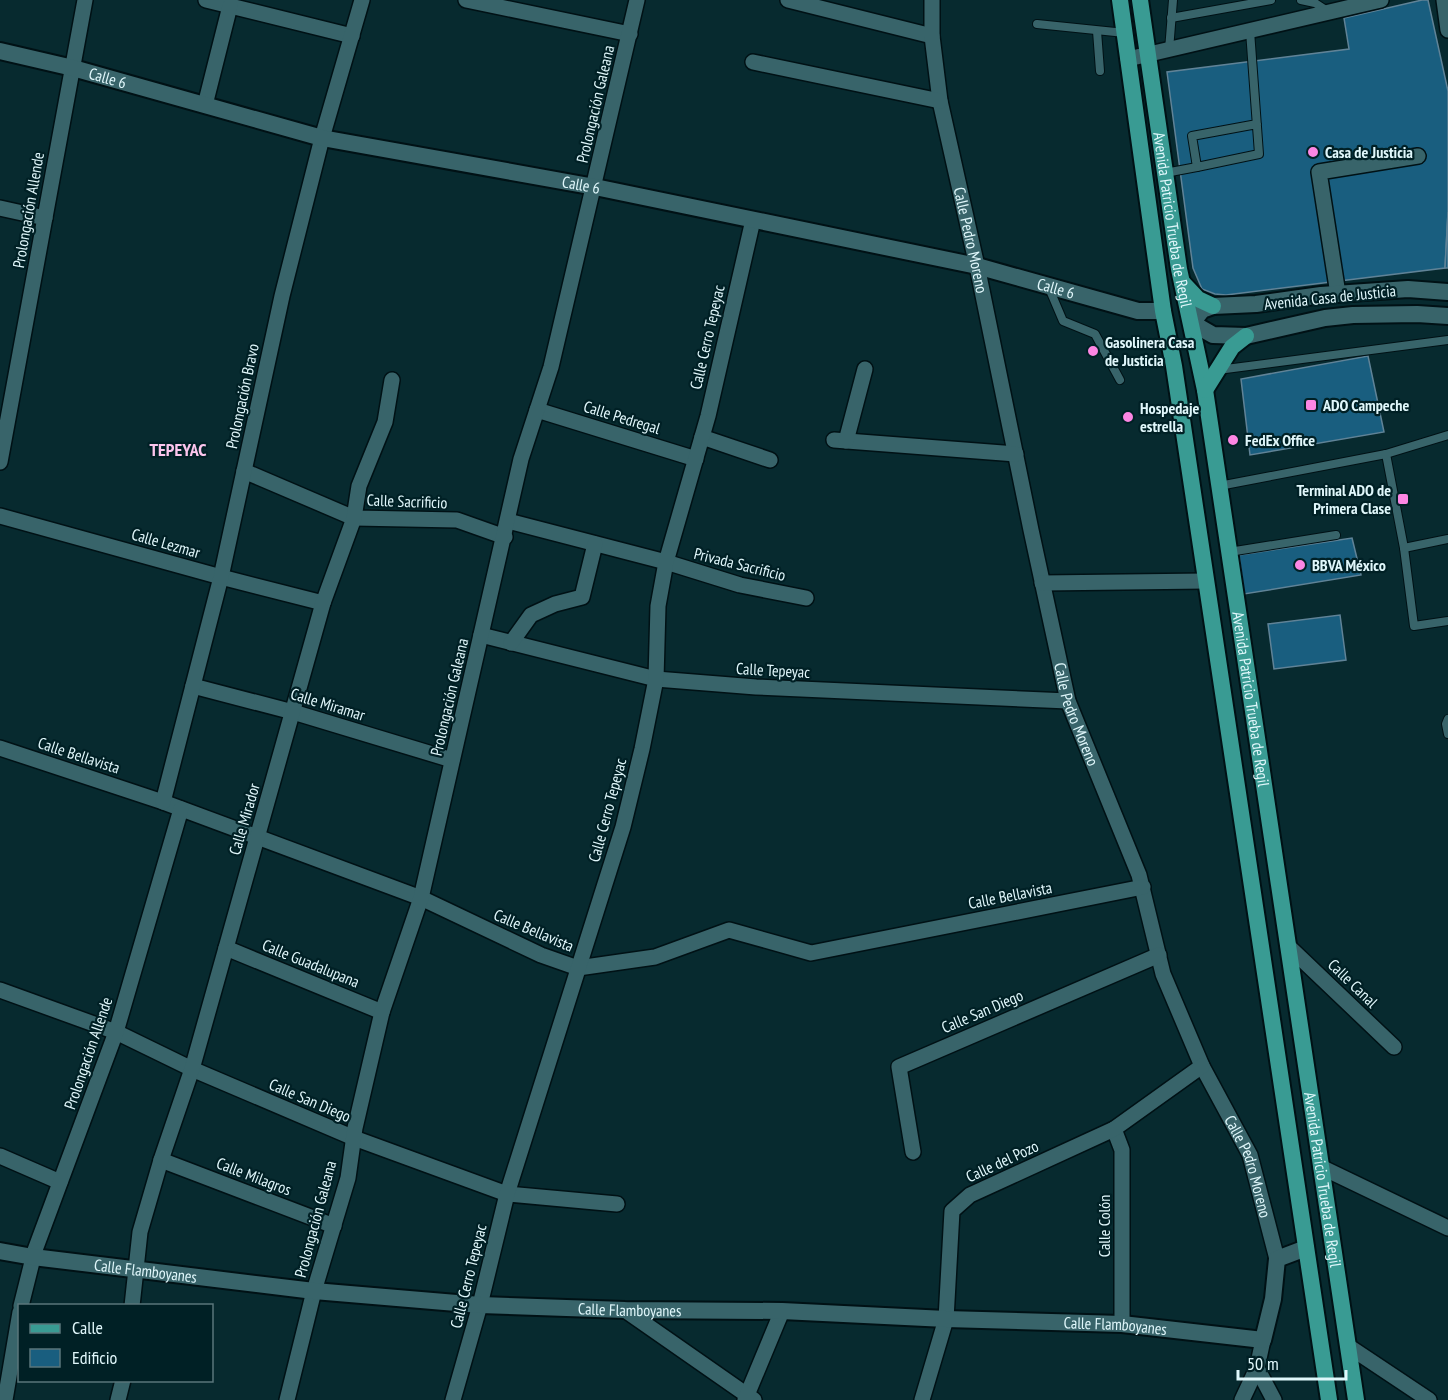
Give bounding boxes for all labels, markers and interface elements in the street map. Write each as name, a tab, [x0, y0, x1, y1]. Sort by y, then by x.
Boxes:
street label: Prolongación Galeana	[572, 43, 618, 165]
street label: Calle 6	[87, 63, 129, 93]
street label: Avenida Patricio Trueba de Regil	[1149, 131, 1197, 309]
place label: Casa de Justicia	[1325, 142, 1413, 162]
marker: Casa de Justicia	[1306, 145, 1320, 159]
street label: Prolongación Allende	[8, 150, 48, 270]
street label: Calle 6	[561, 171, 602, 198]
street label: Calle Pedro Moreno	[950, 185, 992, 295]
street label: Calle 6	[1035, 273, 1077, 303]
street label: Avenida Casa de Justicia	[1263, 280, 1397, 314]
street label: Calle Cerro Tepeyac	[685, 283, 729, 391]
place label: Gasolinera Casa de Justicia	[1105, 332, 1195, 370]
street label: Prolongación Bravo	[221, 342, 263, 450]
marker: Gasolinera Casa de Justicia	[1086, 344, 1100, 358]
place label: ADO Campeche	[1322, 395, 1410, 415]
street label: Calle Pedregal	[581, 396, 663, 438]
place label: Hospedaje estrella	[1140, 398, 1200, 436]
marker: ADO Campeche	[1304, 398, 1318, 412]
marker: Hospedaje estrella	[1121, 410, 1135, 424]
place label: FedEx Office	[1245, 430, 1315, 450]
marker: FedEx Office	[1226, 433, 1240, 447]
district label: TEPEYAC	[150, 438, 206, 461]
place label: Terminal ADO de Primera Clase	[1296, 480, 1391, 518]
street label: Calle Sacrificio	[366, 490, 448, 512]
marker: Terminal ADO de Primera Clase	[1396, 492, 1410, 506]
street label: Calle Lezmar	[129, 524, 203, 562]
street label: Privada Sacrificio	[692, 543, 788, 585]
place label: BBVA México	[1312, 555, 1386, 575]
marker: BBVA México	[1293, 558, 1307, 572]
street label: Avenida Patricio Trueba de Regil	[1228, 610, 1274, 788]
street label: Prolongación Galeana	[426, 636, 472, 758]
street label: Calle Tepeyac	[735, 658, 811, 682]
street label: Calle Pedro Moreno	[1050, 661, 1103, 769]
street label: Calle Miramar	[288, 683, 368, 725]
street label: Calle Bellavista	[36, 732, 122, 778]
street label: Calle Cerro Tepeyac	[584, 756, 631, 864]
street label: Calle Mirador	[224, 780, 264, 857]
street label: Calle Bellavista	[966, 877, 1054, 913]
street label: Calle Bellavista	[491, 904, 577, 956]
street label: Calle Guadalupana	[260, 934, 362, 992]
street label: Calle Canal	[1324, 954, 1382, 1012]
street label: Calle San Diego	[938, 985, 1026, 1037]
street label: Prolongación Allende	[59, 994, 117, 1112]
street label: Calle San Diego	[266, 1074, 354, 1126]
street label: Avenida Patricio Trueba de Regil	[1300, 1091, 1346, 1269]
street label: Calle Pedro Moreno	[1220, 1112, 1276, 1220]
street label: Calle del Pozo	[963, 1136, 1041, 1186]
street label: Calle Milagros	[214, 1153, 294, 1199]
street label: Prolongación Galeana	[290, 1158, 340, 1280]
street label: Calle Colón	[1094, 1195, 1114, 1257]
street label: Calle Cerro Tepeyac	[445, 1222, 491, 1330]
street label: Calle Flamboyanes	[93, 1254, 198, 1287]
street label: Calle Flamboyanes	[578, 1298, 681, 1320]
legend	[18, 1304, 213, 1382]
street label: Calle Flamboyanes	[1064, 1312, 1168, 1339]
text: Calle	[72, 1316, 103, 1339]
scale bar	[1238, 1343, 1346, 1381]
text: Edificio	[72, 1346, 118, 1369]
text: 50 m	[1247, 1352, 1279, 1375]

